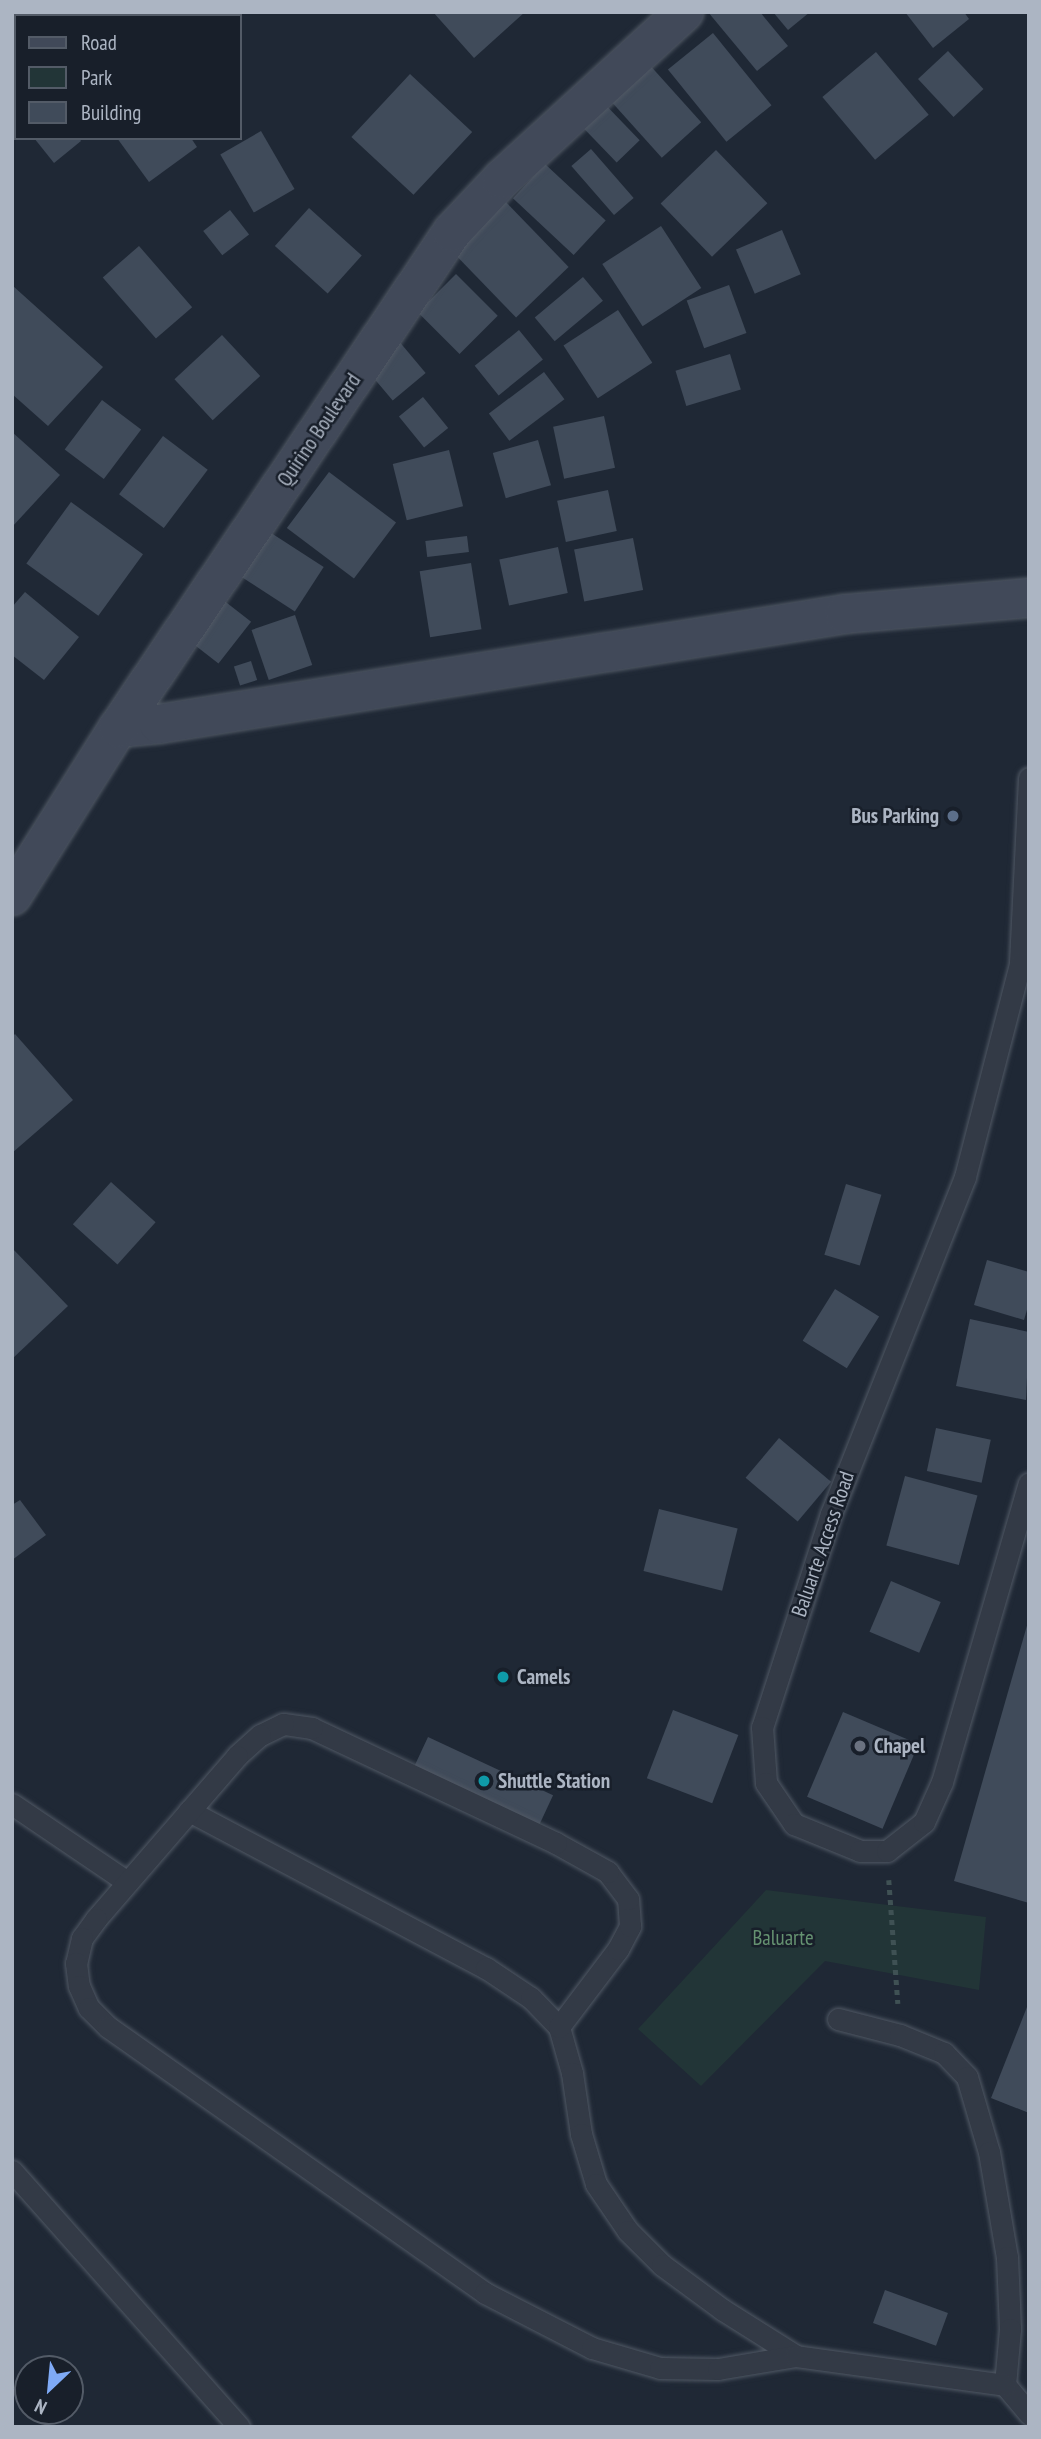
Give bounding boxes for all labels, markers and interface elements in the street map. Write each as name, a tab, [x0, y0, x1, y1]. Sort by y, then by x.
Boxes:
legend	[14, 14, 242, 140]
text: Road	[81, 29, 117, 56]
text: Park	[81, 64, 112, 91]
text: Building	[81, 99, 141, 126]
street label: Quirino Boulevard	[272, 369, 366, 491]
place label: Bus Parking	[851, 803, 939, 829]
marker: Bus Parking	[945, 808, 961, 824]
street label: Baluarte Access Road	[786, 1468, 860, 1620]
place label: Camels	[517, 1664, 570, 1690]
marker: Camels	[495, 1669, 511, 1685]
place label: Chapel	[874, 1733, 925, 1759]
marker: Chapel	[852, 1738, 868, 1754]
place label: Shuttle Station	[498, 1768, 610, 1794]
marker: Shuttle Station	[476, 1773, 492, 1789]
park label: Baluarte	[752, 1925, 814, 1951]
north arrow	[14, 2355, 84, 2425]
text: N	[31, 2394, 51, 2420]

